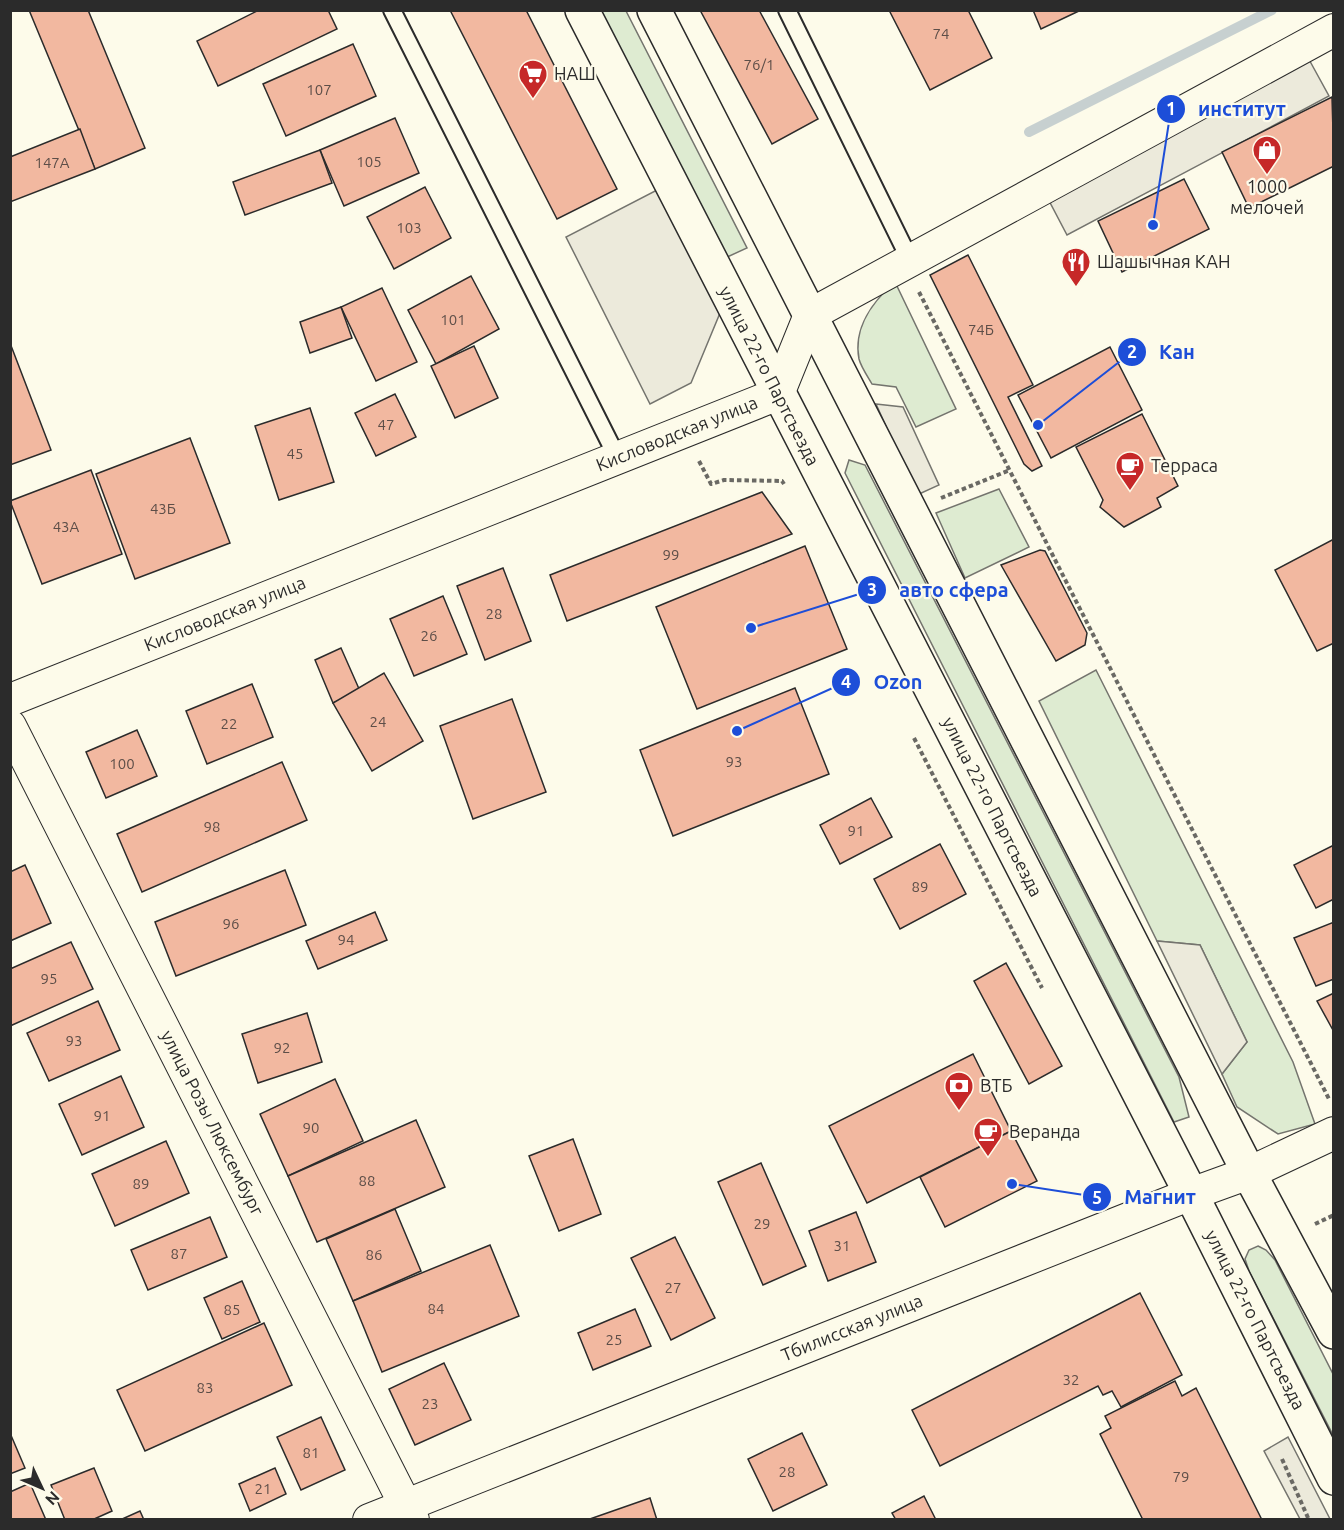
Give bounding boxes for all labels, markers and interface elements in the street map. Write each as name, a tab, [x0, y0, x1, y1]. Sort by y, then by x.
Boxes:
house number: 74	[933, 25, 949, 42]
house number: 76/1	[744, 56, 774, 73]
supermarket icon: НАШ	[517, 58, 549, 100]
place label: НАШ	[554, 63, 596, 83]
house number: 107	[306, 81, 332, 98]
callout: институт	[1156, 90, 1298, 128]
text: институт	[1198, 97, 1286, 120]
text: 1	[1166, 98, 1176, 118]
shop icon: 1000 мелочей	[1251, 134, 1283, 176]
house number: 105	[356, 153, 382, 170]
house number: 147А	[34, 154, 70, 171]
place label: 1000 мелочей	[1230, 176, 1304, 217]
house number: 103	[396, 219, 422, 236]
restaurant icon: Шашычная КАН	[1060, 246, 1092, 288]
place label: Шашычная КАН	[1097, 251, 1230, 271]
street label: улица 22-го Партсъезда	[716, 283, 824, 469]
house number: 101	[440, 311, 466, 328]
house number: 74Б	[968, 321, 994, 338]
callout: Кан	[1117, 333, 1207, 371]
text: Кан	[1159, 340, 1195, 363]
text: 2	[1127, 341, 1137, 361]
street label: Кисловодская улица	[593, 392, 760, 475]
house number: 47	[378, 416, 394, 433]
house number: 45	[287, 445, 303, 462]
cafe icon: Терраса	[1114, 450, 1146, 492]
place label: Терраса	[1151, 455, 1218, 475]
house number: 43Б	[150, 500, 176, 517]
house number: 43А	[53, 518, 80, 535]
house number: 99	[663, 546, 679, 563]
callout: авто сфера	[857, 571, 1020, 609]
street label: Кисловодская улица	[141, 572, 308, 655]
text: авто сфера	[899, 578, 1009, 601]
text: 3	[867, 579, 877, 599]
house number: 28	[486, 605, 502, 622]
house number: 26	[421, 627, 437, 644]
callout: Ozon	[831, 663, 934, 701]
text: Ozon	[873, 670, 923, 693]
text: 4	[841, 671, 851, 691]
house number: 24	[370, 713, 386, 730]
street label: улица 22-го Партсъезда	[939, 714, 1047, 900]
house number: 22	[221, 715, 237, 732]
house number: 93	[726, 753, 742, 770]
house number: 100	[109, 755, 135, 772]
house number: 98	[204, 818, 220, 835]
house number: 91	[848, 822, 864, 839]
house number: 89	[912, 878, 928, 895]
house number: 96	[223, 915, 239, 932]
house number: 94	[338, 931, 354, 948]
house number: 95	[41, 970, 57, 987]
street label: улица Розы Люксембург	[158, 1027, 268, 1218]
house number: 93	[66, 1032, 82, 1049]
house number: 92	[274, 1039, 290, 1056]
bank icon: ВТБ	[943, 1070, 975, 1112]
place label: ВТБ	[980, 1075, 1013, 1095]
house number: 91	[94, 1107, 110, 1124]
cafe icon: Веранда	[972, 1116, 1004, 1158]
house number: 90	[303, 1119, 319, 1136]
place label: Веранда	[1009, 1121, 1080, 1141]
house number: 88	[359, 1172, 375, 1189]
house number: 89	[133, 1175, 149, 1192]
callout: Магнит	[1082, 1178, 1208, 1216]
text: Магнит	[1124, 1185, 1196, 1208]
text: 5	[1092, 1187, 1102, 1207]
house number: 29	[754, 1215, 770, 1232]
street label: улица 22-го Партсъезда	[1202, 1227, 1310, 1413]
house number: 31	[834, 1237, 850, 1254]
house number: 87	[171, 1245, 187, 1262]
house number: 86	[366, 1246, 382, 1263]
house number: 27	[665, 1279, 681, 1296]
street label: Тбилисская улица	[778, 1290, 925, 1365]
house number: 84	[428, 1300, 444, 1317]
house number: 85	[224, 1301, 240, 1318]
house number: 25	[606, 1331, 622, 1348]
house number: 32	[1063, 1371, 1079, 1388]
house number: 83	[197, 1379, 213, 1396]
house number: 23	[422, 1395, 438, 1412]
house number: 81	[303, 1444, 319, 1461]
north arrow	[12, 1458, 72, 1518]
house number: 28	[779, 1463, 795, 1480]
house number: 79	[1173, 1468, 1189, 1485]
house number: 21	[255, 1480, 271, 1497]
text: N	[42, 1488, 63, 1509]

